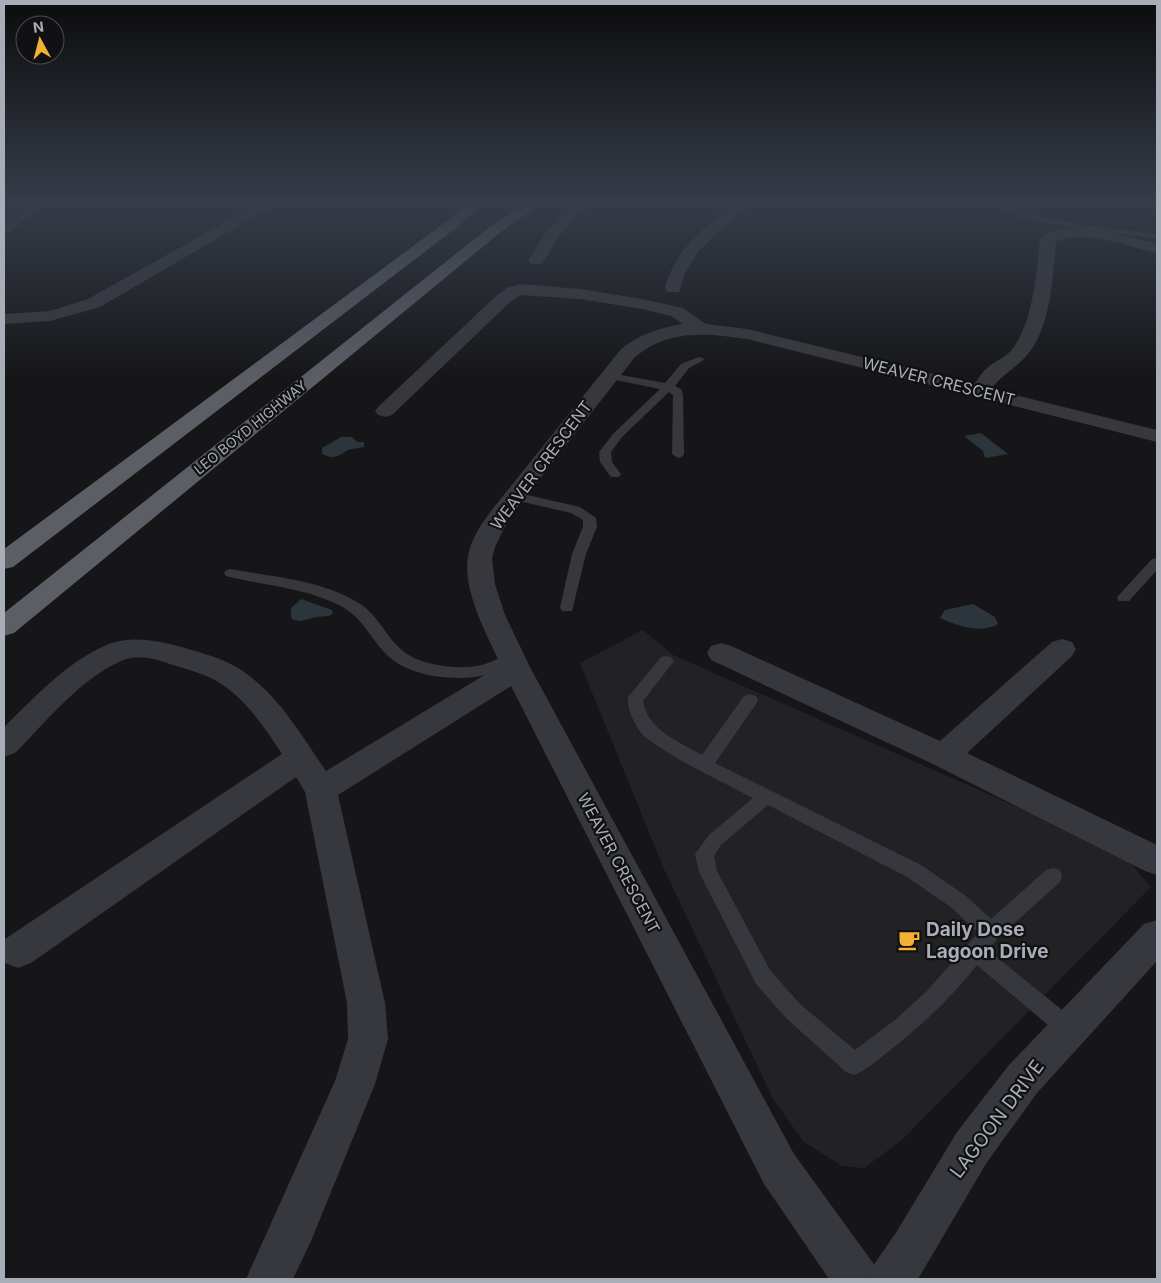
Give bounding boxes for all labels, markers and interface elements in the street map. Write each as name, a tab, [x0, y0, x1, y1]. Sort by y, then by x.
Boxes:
north arrow	[15, 15, 65, 65]
text: N	[32, 18, 45, 36]
street label: WEAVER CRESCENT	[861, 352, 1017, 410]
street label: LEO BOYD HIGHWAY	[190, 376, 310, 478]
street label: WEAVER CRESCENT	[486, 397, 596, 533]
street label: WEAVER CRESCENT	[573, 789, 665, 937]
place label: Daily Dose Lagoon Drive	[926, 918, 1049, 963]
cafe icon: Daily Dose Lagoon Drive	[896, 927, 922, 953]
street label: LAGOON DRIVE	[945, 1056, 1049, 1182]

